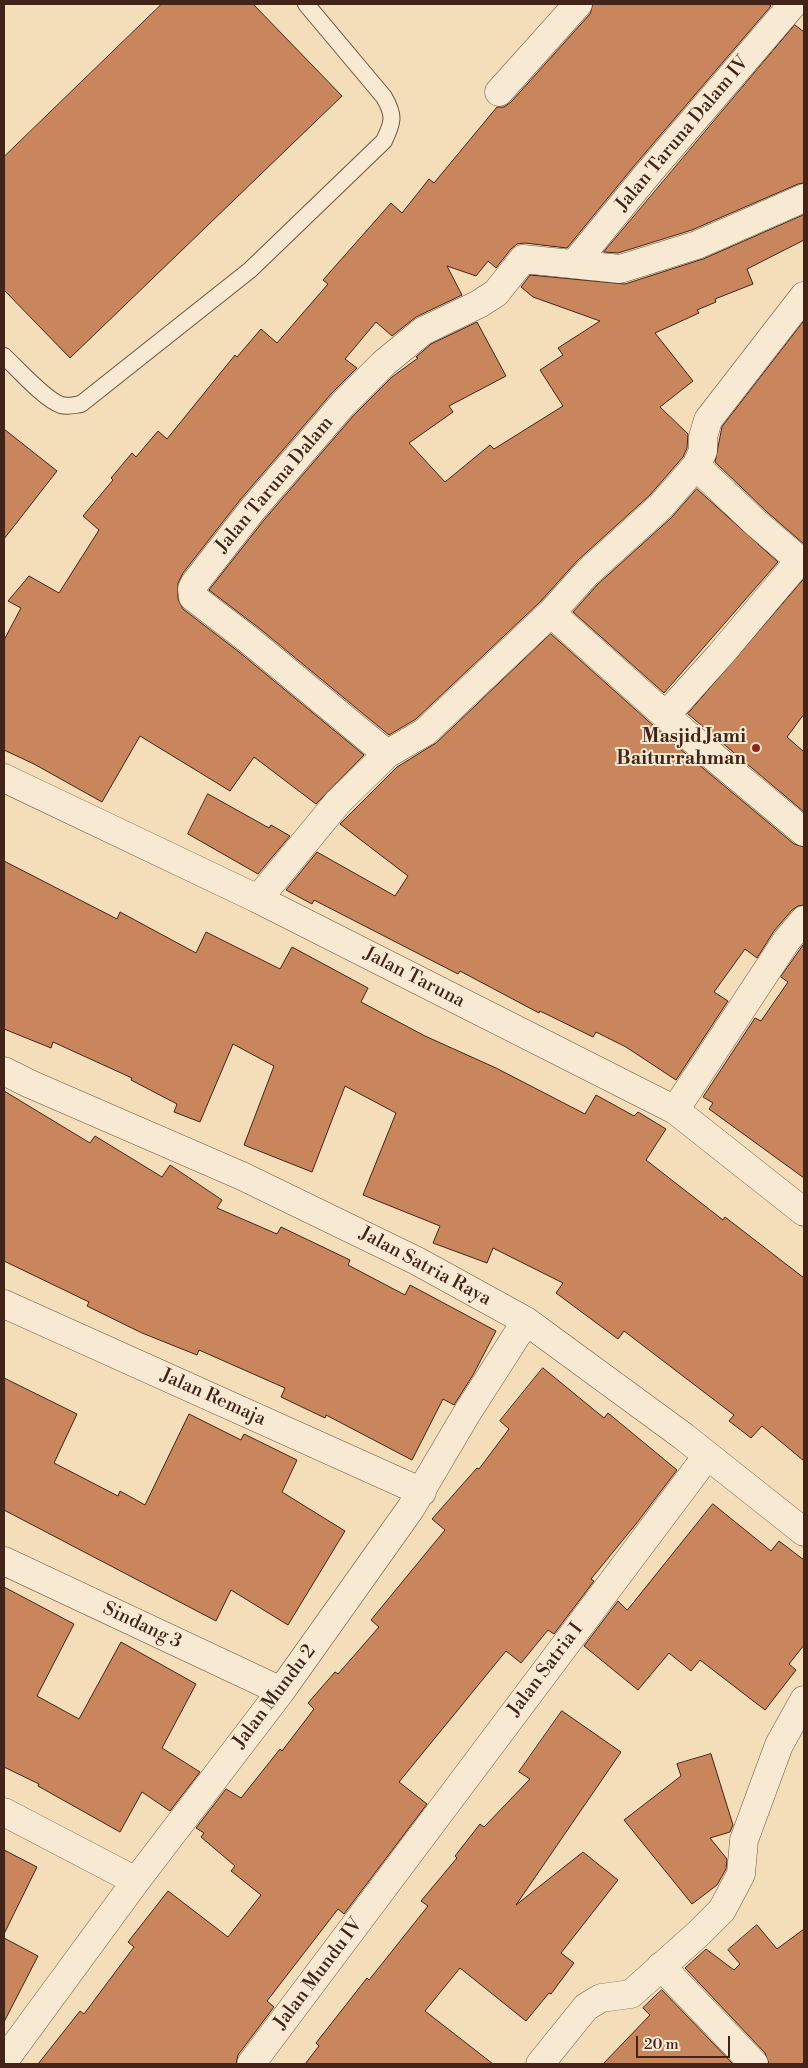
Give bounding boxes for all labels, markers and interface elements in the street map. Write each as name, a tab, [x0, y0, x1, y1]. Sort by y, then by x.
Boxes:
street label: Jalan Taruna Dalam IV	[611, 52, 755, 216]
street label: Jalan Taruna Dalam	[211, 412, 339, 558]
place label: Masjid Jami Baiturrahman	[616, 726, 746, 770]
marker: Masjid Jami Baiturrahman	[750, 742, 762, 754]
street label: Jalan Taruna	[360, 943, 468, 1013]
street label: Jalan Satria Raya	[355, 1223, 495, 1311]
street label: Jalan Remaja	[157, 1365, 269, 1431]
street label: Sindang 3	[99, 1598, 185, 1654]
street label: Jalan Satria I	[504, 1619, 588, 1721]
street label: Jalan Mundu 2	[229, 1641, 321, 1753]
street label: Jalan Mundu IV	[270, 1914, 368, 2034]
scale bar	[638, 2026, 732, 2058]
text: 20 m	[644, 2035, 679, 2054]

